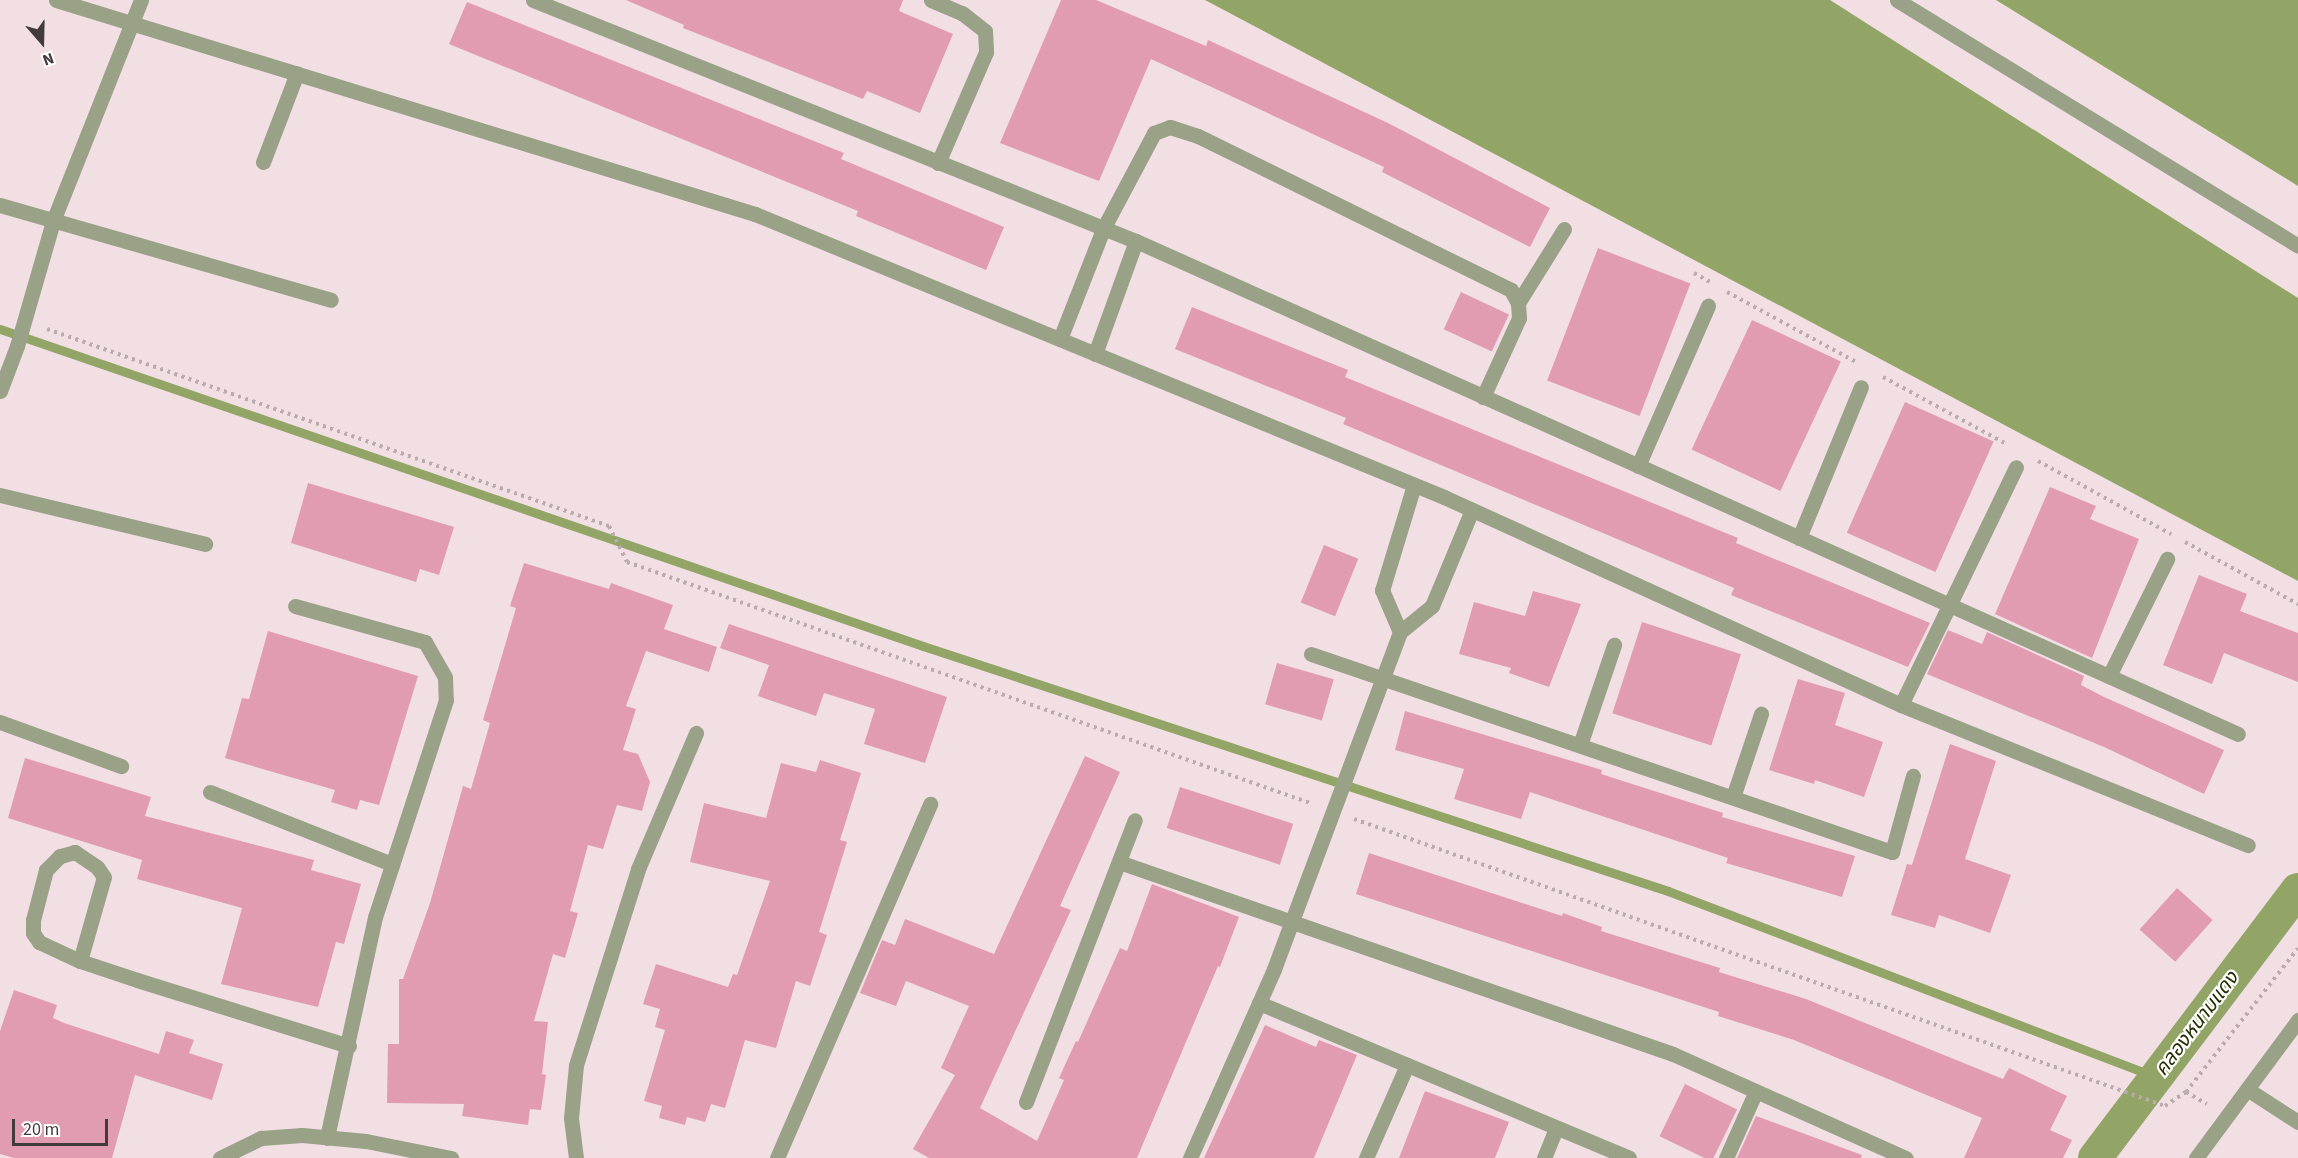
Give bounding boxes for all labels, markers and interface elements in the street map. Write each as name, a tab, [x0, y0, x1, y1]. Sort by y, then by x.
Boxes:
north arrow	[12, 12, 72, 72]
text: N	[39, 47, 57, 71]
water label: คลองหนามแดง	[2150, 967, 2244, 1081]
scale bar	[15, 1107, 111, 1145]
text: 20 m	[23, 1117, 59, 1142]

